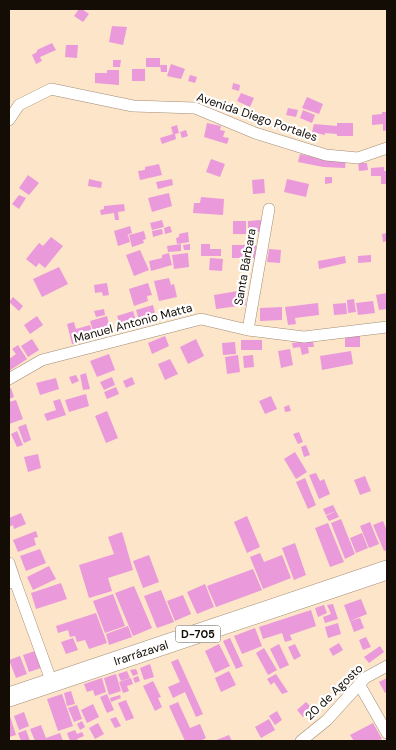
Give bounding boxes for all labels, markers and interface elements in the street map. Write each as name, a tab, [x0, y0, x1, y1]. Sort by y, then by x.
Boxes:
street label: Avenida Diego Portales	[194, 89, 320, 145]
street label: Santa Bárbara	[230, 227, 260, 307]
street label: Manuel Antonio Matta	[72, 299, 194, 347]
road number: D-705	[176, 626, 220, 642]
street label: Irarrázaval	[112, 637, 170, 669]
street label: 20 de Agosto	[302, 660, 366, 724]

